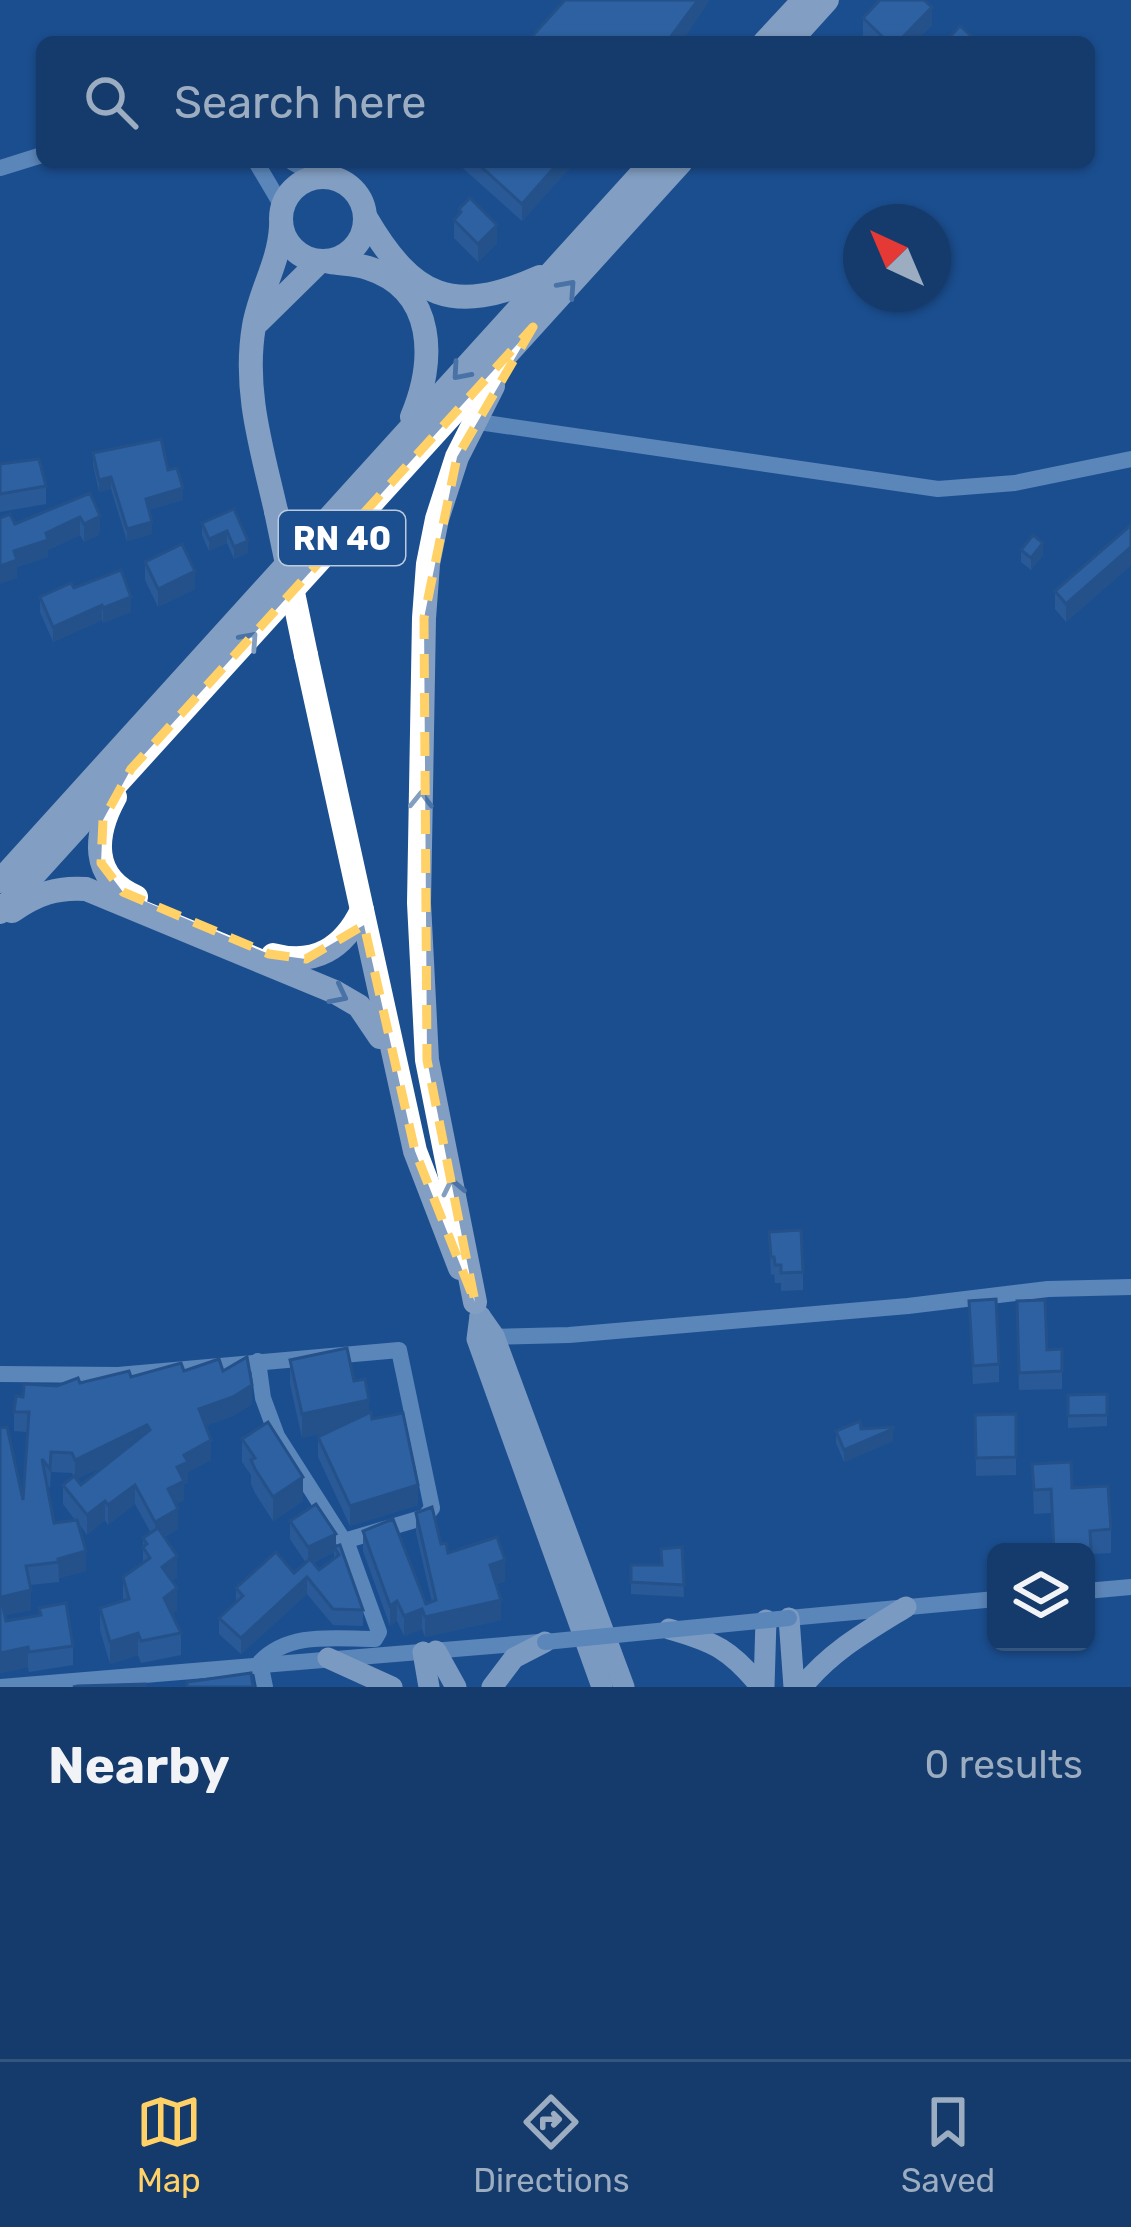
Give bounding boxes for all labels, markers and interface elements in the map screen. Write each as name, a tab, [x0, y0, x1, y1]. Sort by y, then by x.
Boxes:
search box	[36, 36, 1095, 168]
icon: search	[78, 69, 144, 135]
text: Search here	[174, 76, 426, 129]
north arrow	[843, 204, 951, 312]
one-way arrow	[554, 281, 575, 302]
one-way arrow	[453, 359, 474, 380]
road number: RN 40	[279, 511, 405, 565]
one-way arrow	[235, 632, 257, 653]
one-way arrow	[407, 790, 433, 809]
one-way arrow	[326, 981, 348, 1004]
one-way arrow	[442, 1177, 467, 1197]
map controls	[987, 1543, 1095, 1651]
button: layers	[987, 1543, 1095, 1651]
text: Nearby	[48, 1735, 230, 1796]
text: 0 results	[924, 1742, 1083, 1788]
tab: Map	[136, 2089, 202, 2200]
tab: Directions	[473, 2089, 630, 2200]
tab: Saved	[901, 2089, 995, 2200]

